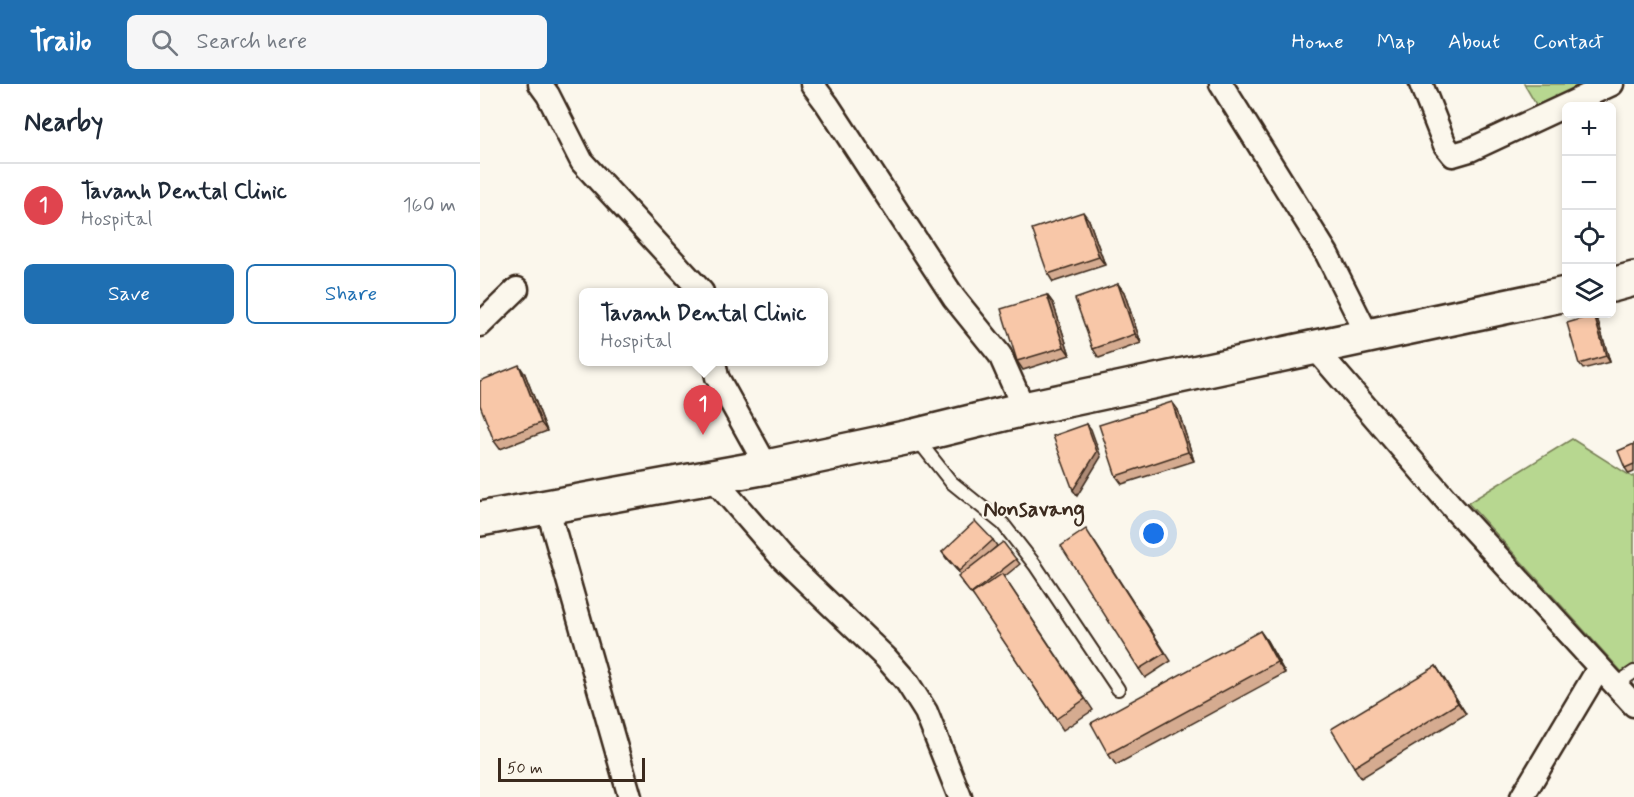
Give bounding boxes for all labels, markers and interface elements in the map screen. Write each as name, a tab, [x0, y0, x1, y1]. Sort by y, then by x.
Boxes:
search box	[127, 15, 547, 69]
text: Trailo	[30, 24, 91, 61]
icon: search	[148, 26, 181, 59]
text: Search here	[196, 28, 307, 56]
text: Home	[1292, 28, 1344, 56]
text: Map	[1377, 28, 1415, 56]
text: About	[1448, 28, 1500, 56]
text: Contact	[1533, 28, 1604, 56]
map controls	[1562, 102, 1616, 318]
button: +	[1562, 102, 1616, 156]
text: Nearby	[24, 106, 103, 140]
button: −	[1562, 156, 1616, 210]
text: Tavanh Dental Clinic	[81, 178, 287, 206]
text: 1	[39, 192, 48, 219]
text: 160 m	[403, 192, 456, 219]
text: Hospital	[81, 206, 152, 233]
button: locate	[1562, 210, 1616, 264]
button: Save	[24, 264, 234, 324]
button: Share	[246, 264, 456, 324]
button: layers	[1562, 264, 1616, 318]
popup	[579, 288, 828, 366]
text: Tavanh Dental Clinic	[601, 300, 806, 328]
text: Hospital	[601, 328, 672, 355]
pin: 1	[684, 386, 722, 435]
district label: Nonsavang	[983, 496, 1085, 527]
your location	[1139, 519, 1168, 548]
scale bar	[498, 755, 645, 782]
text: 50 m	[507, 758, 543, 779]

